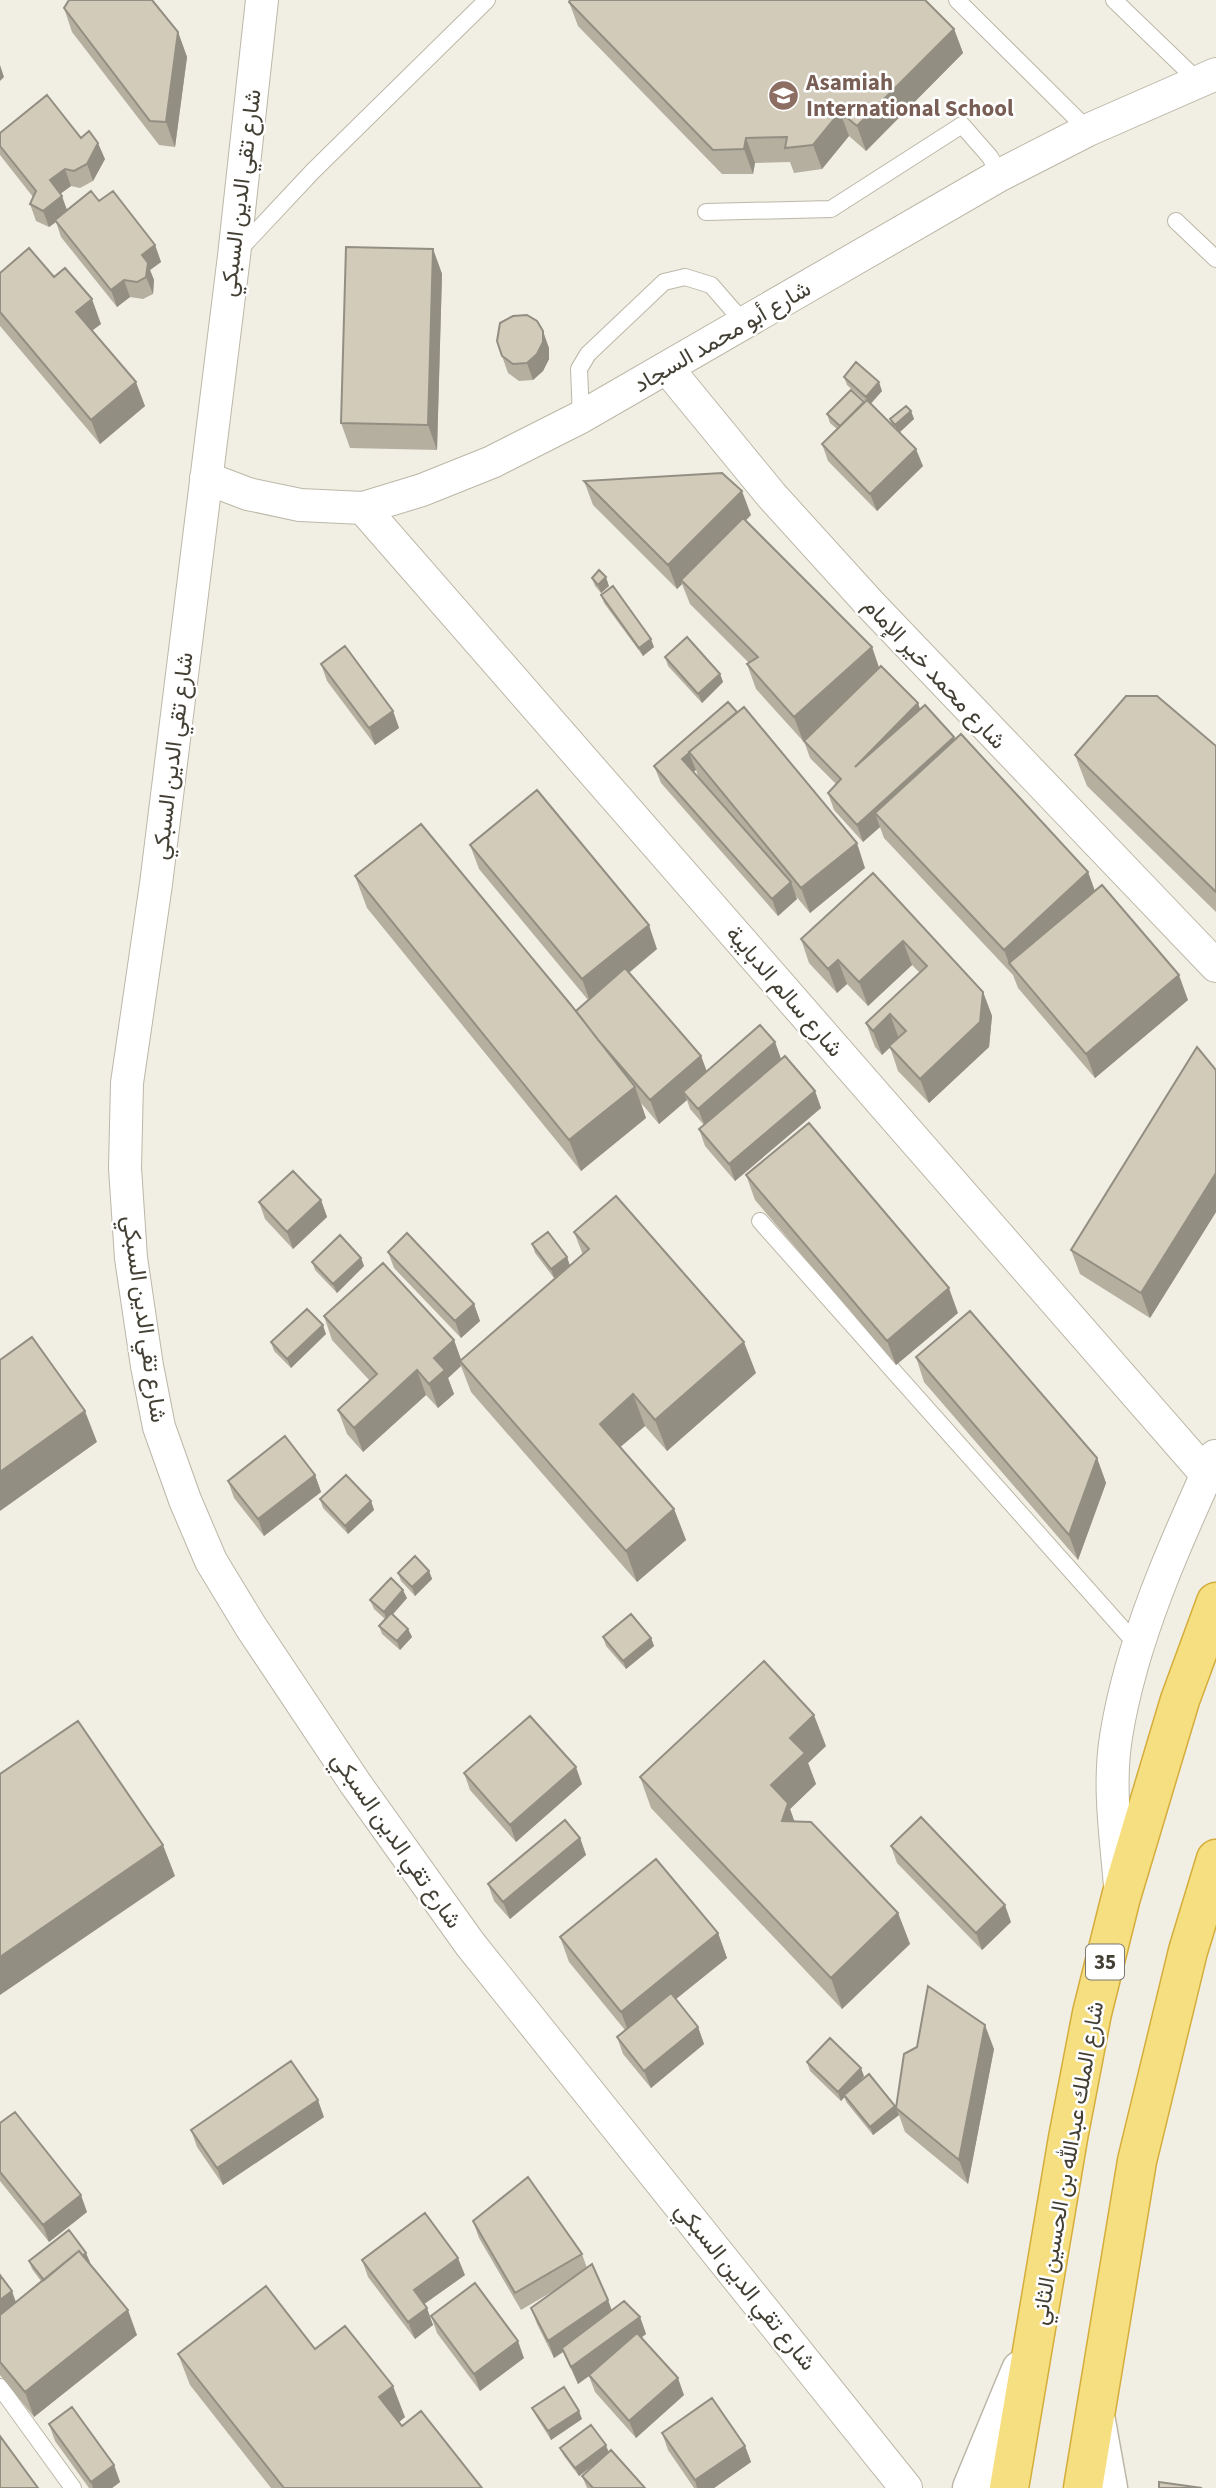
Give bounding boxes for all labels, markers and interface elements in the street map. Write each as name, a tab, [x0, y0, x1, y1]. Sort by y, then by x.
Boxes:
place label: Asamiah International School	[805, 66, 1014, 125]
school or university icon: Asamiah International School	[766, 78, 800, 112]
street label: شارع تقي الدين السبكي	[211, 87, 272, 299]
street label: شارع أبو محمد السجاد	[627, 272, 817, 401]
street label: شارع محمد خير الإمام	[855, 590, 1014, 757]
street label: شارع تقي الدين السبكي	[143, 650, 204, 862]
street label: شارع سالم الدبايبة	[718, 918, 851, 1064]
street label: شارع تقي الدين السبكي	[112, 1213, 175, 1425]
street label: شارع تقي الدين السبكي	[322, 1745, 470, 1936]
road number: 35	[1086, 1944, 1124, 1980]
street label: شارع الملك عبدالله بن الحسين الثاني	[1023, 1999, 1114, 2328]
street label: شارع تقي الدين السبكي	[666, 2195, 824, 2379]

